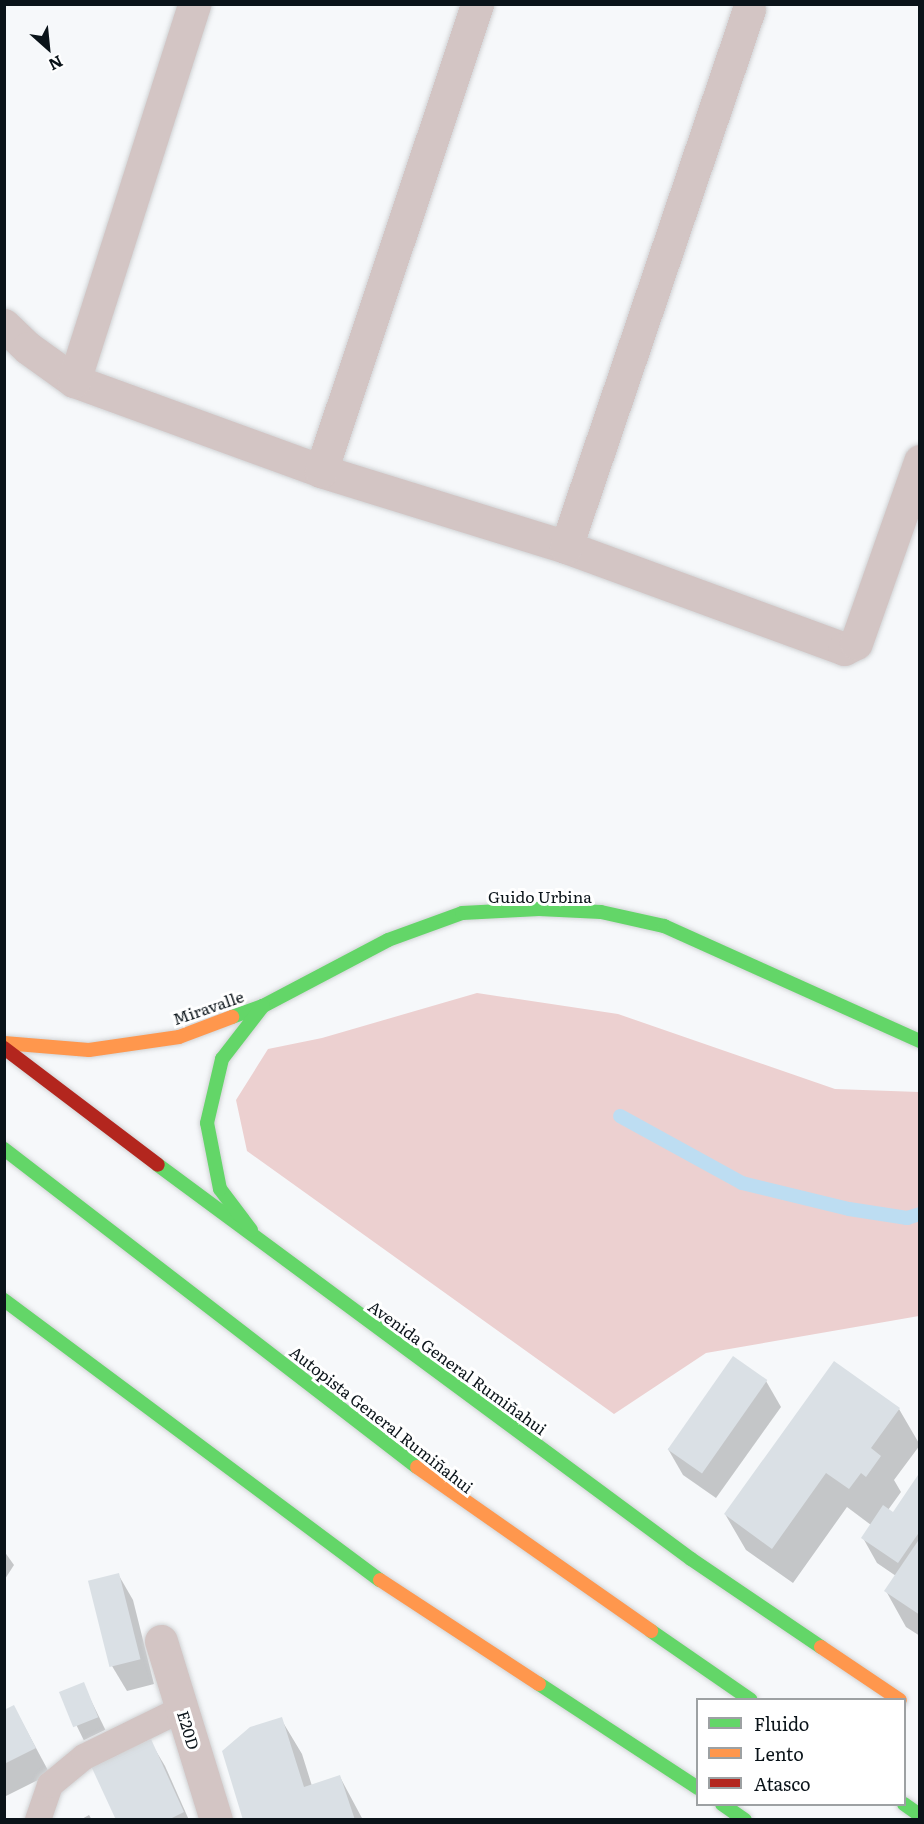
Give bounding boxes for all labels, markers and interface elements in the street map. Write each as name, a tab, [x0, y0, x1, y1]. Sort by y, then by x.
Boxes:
north arrow	[18, 18, 78, 78]
text: N	[45, 50, 68, 78]
street label: Guido Urbina	[488, 886, 592, 906]
street label: Miravalle	[170, 986, 246, 1028]
street label: Avenida General Rumiñahui	[365, 1296, 551, 1438]
street label: Autopista General Rumiñahui	[287, 1342, 477, 1496]
legend	[696, 1698, 906, 1806]
street label: E20D	[174, 1708, 204, 1752]
text: Fluido	[754, 1710, 809, 1737]
text: Lento	[754, 1740, 804, 1767]
text: Atasco	[754, 1770, 811, 1797]

